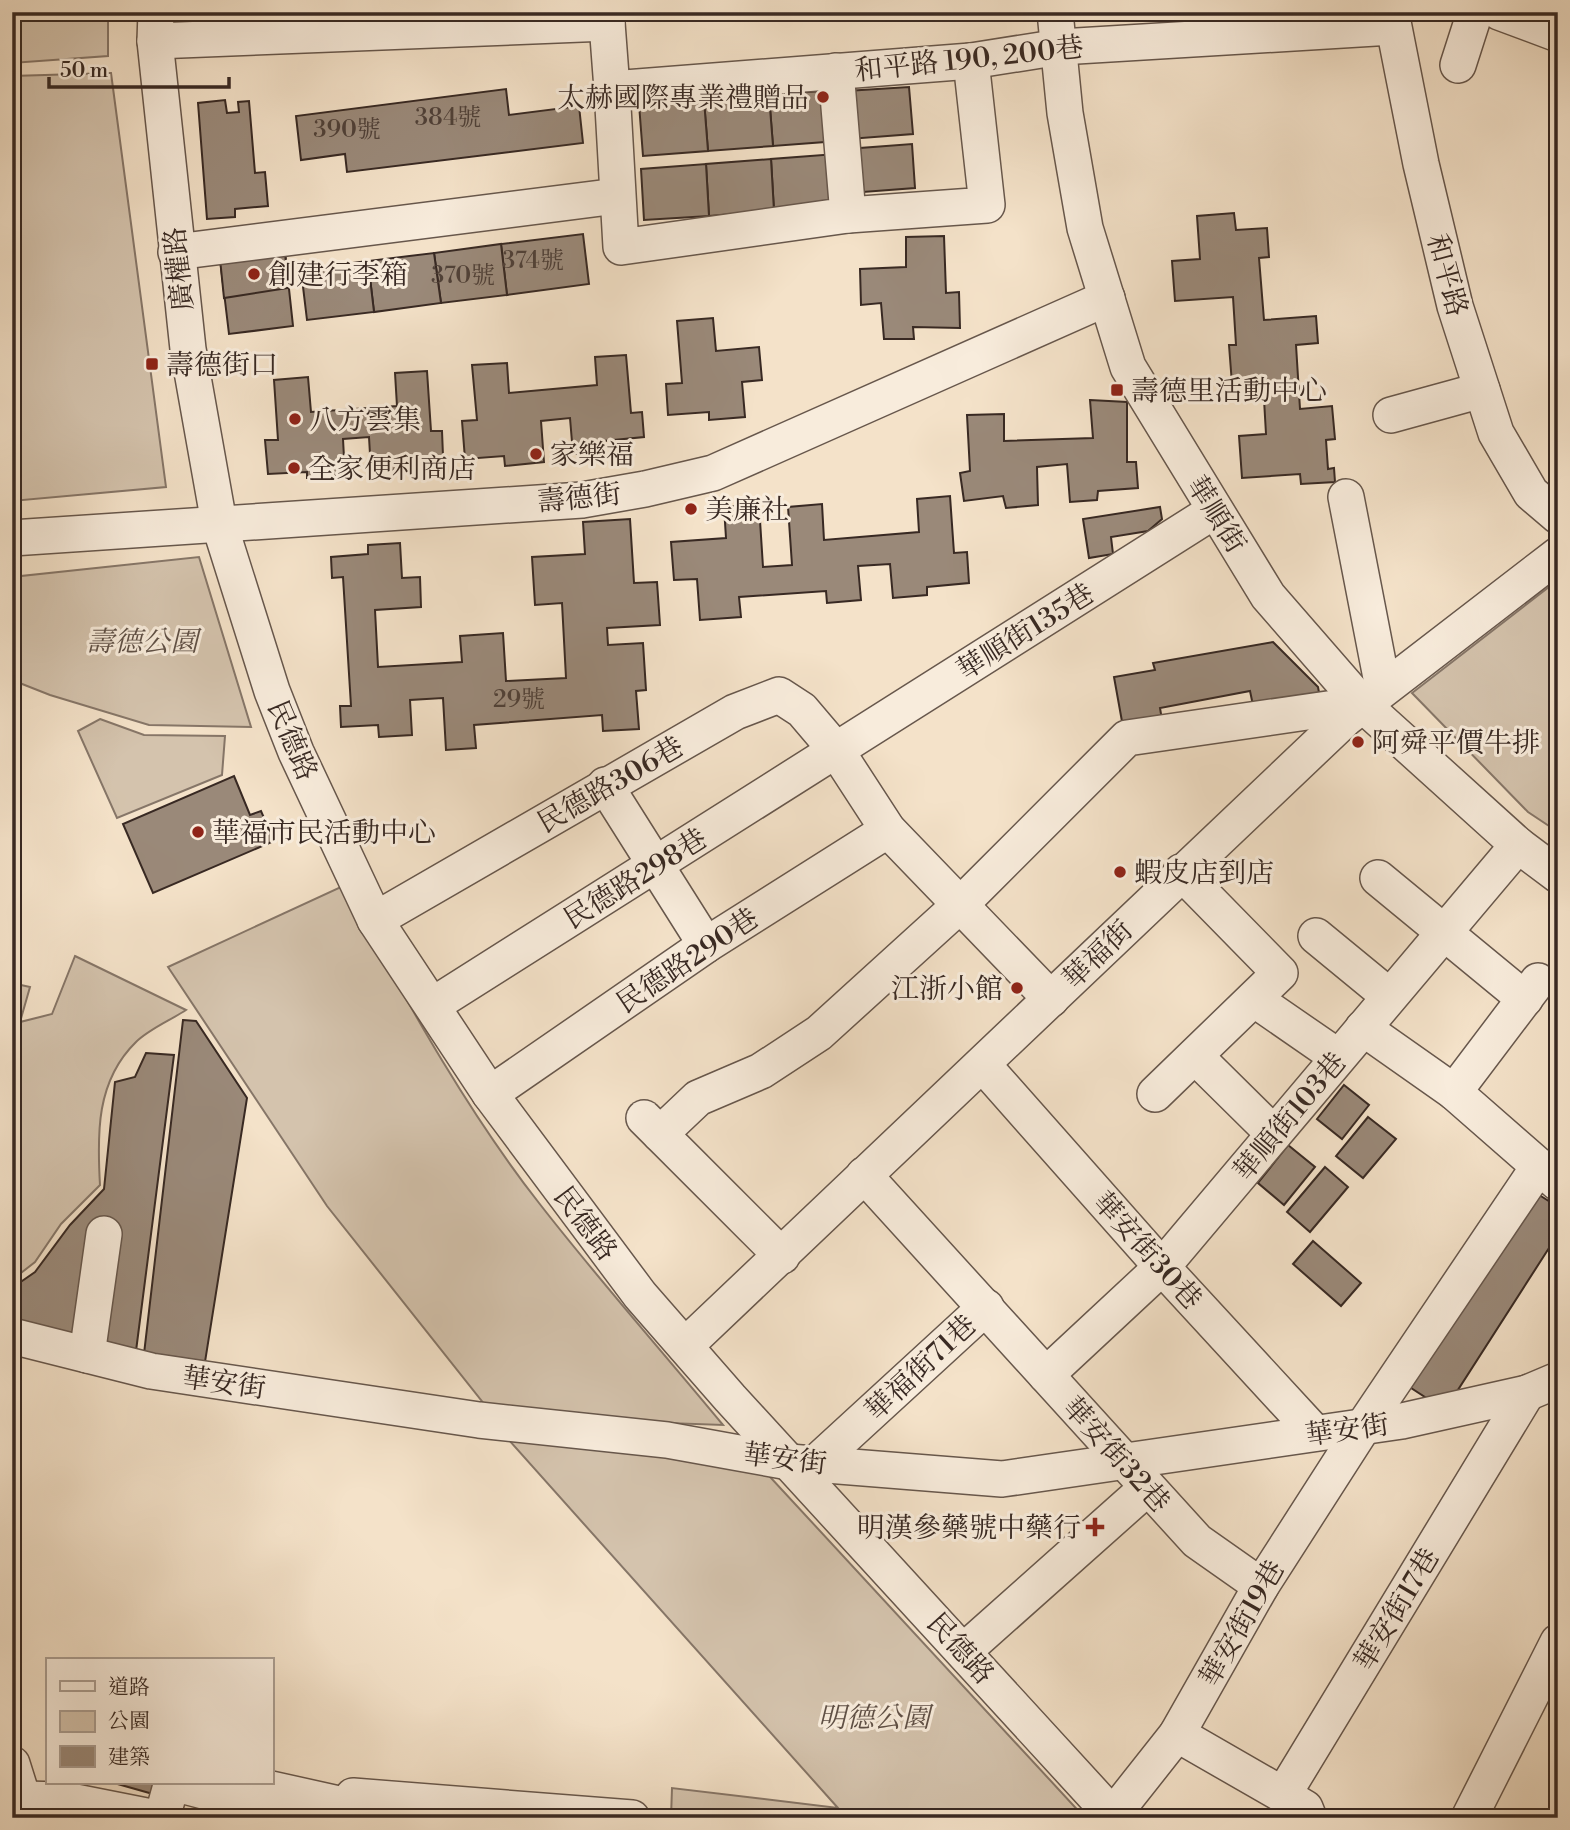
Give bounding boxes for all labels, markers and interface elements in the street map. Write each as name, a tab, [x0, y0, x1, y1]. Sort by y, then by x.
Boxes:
street label: 和平路 190, 200巷	[853, 30, 1085, 89]
scale bar	[49, 46, 229, 90]
text: 50 m	[60, 58, 108, 84]
place label: 太赫國際專業禮贈品	[557, 81, 809, 116]
marker: 太赫國際專業禮贈品	[815, 89, 831, 105]
house number: 384號	[415, 103, 481, 133]
house number: 390號	[313, 115, 381, 145]
street label: 廣權路	[158, 225, 201, 312]
street label: 和平路	[1419, 230, 1474, 320]
house number: 374號	[502, 246, 564, 276]
place label: 創建行李箱	[268, 258, 408, 293]
house number: 370號	[431, 261, 495, 291]
marker: 創建行李箱	[246, 266, 262, 282]
place label: 壽德街口	[166, 348, 278, 383]
marker: 壽德街口	[144, 356, 160, 372]
place label: 壽德里活動中心	[1131, 374, 1327, 409]
marker: 壽德里活動中心	[1109, 382, 1125, 398]
place label: 八方雲集	[309, 403, 421, 438]
marker: 八方雲集	[287, 411, 303, 427]
place label: 家樂福	[550, 438, 634, 473]
marker: 家樂福	[528, 446, 544, 462]
place label: 全家便利商店	[308, 452, 476, 487]
marker: 全家便利商店	[286, 460, 302, 476]
street label: 華順街	[1179, 470, 1253, 560]
street label: 壽德街	[536, 477, 623, 520]
place label: 美廉社	[705, 493, 789, 528]
marker: 美廉社	[683, 501, 699, 517]
street label: 華順街135巷	[951, 576, 1101, 688]
park label: 壽德公園	[86, 625, 202, 660]
house number: 29號	[493, 685, 545, 715]
street label: 民德路	[259, 695, 324, 786]
place label: 阿舜平價牛排	[1372, 726, 1540, 761]
street label: 民德路306巷	[531, 729, 690, 841]
marker: 阿舜平價牛排	[1350, 734, 1366, 750]
place label: 華福市民活動中心	[212, 816, 436, 851]
street label: 民德路298巷	[558, 821, 714, 937]
marker: 華福市民活動中心	[190, 824, 206, 840]
place label: 蝦皮店到店	[1134, 856, 1274, 891]
marker: 蝦皮店到店	[1112, 864, 1128, 880]
street label: 民德路290巷	[610, 901, 765, 1021]
street label: 華福街	[1056, 913, 1140, 997]
place label: 江浙小館	[891, 972, 1003, 1007]
marker: 江浙小館	[1009, 980, 1025, 996]
street label: 華順街103巷	[1226, 1046, 1354, 1188]
street label: 民德路	[546, 1180, 624, 1268]
street label: 華安街30巷	[1085, 1185, 1209, 1317]
street label: 華福街71巷	[858, 1308, 984, 1428]
street label: 華安街	[180, 1360, 268, 1407]
street label: 華安街32巷	[1055, 1390, 1177, 1520]
street label: 華安街	[1303, 1407, 1391, 1454]
street label: 華安街	[741, 1437, 829, 1482]
place label: 明漢參藥號中藥行	[857, 1511, 1081, 1546]
marker: 明漢參藥號中藥行	[1087, 1519, 1103, 1535]
street label: 華安街17巷	[1347, 1542, 1447, 1677]
street label: 華安街19巷	[1192, 1554, 1292, 1693]
street label: 民德路	[919, 1606, 1001, 1692]
legend	[46, 1658, 273, 1784]
text: 道路	[108, 1675, 150, 1701]
park label: 明德公園	[818, 1701, 934, 1736]
text: 公園	[108, 1709, 150, 1735]
text: 建築	[108, 1745, 150, 1771]

